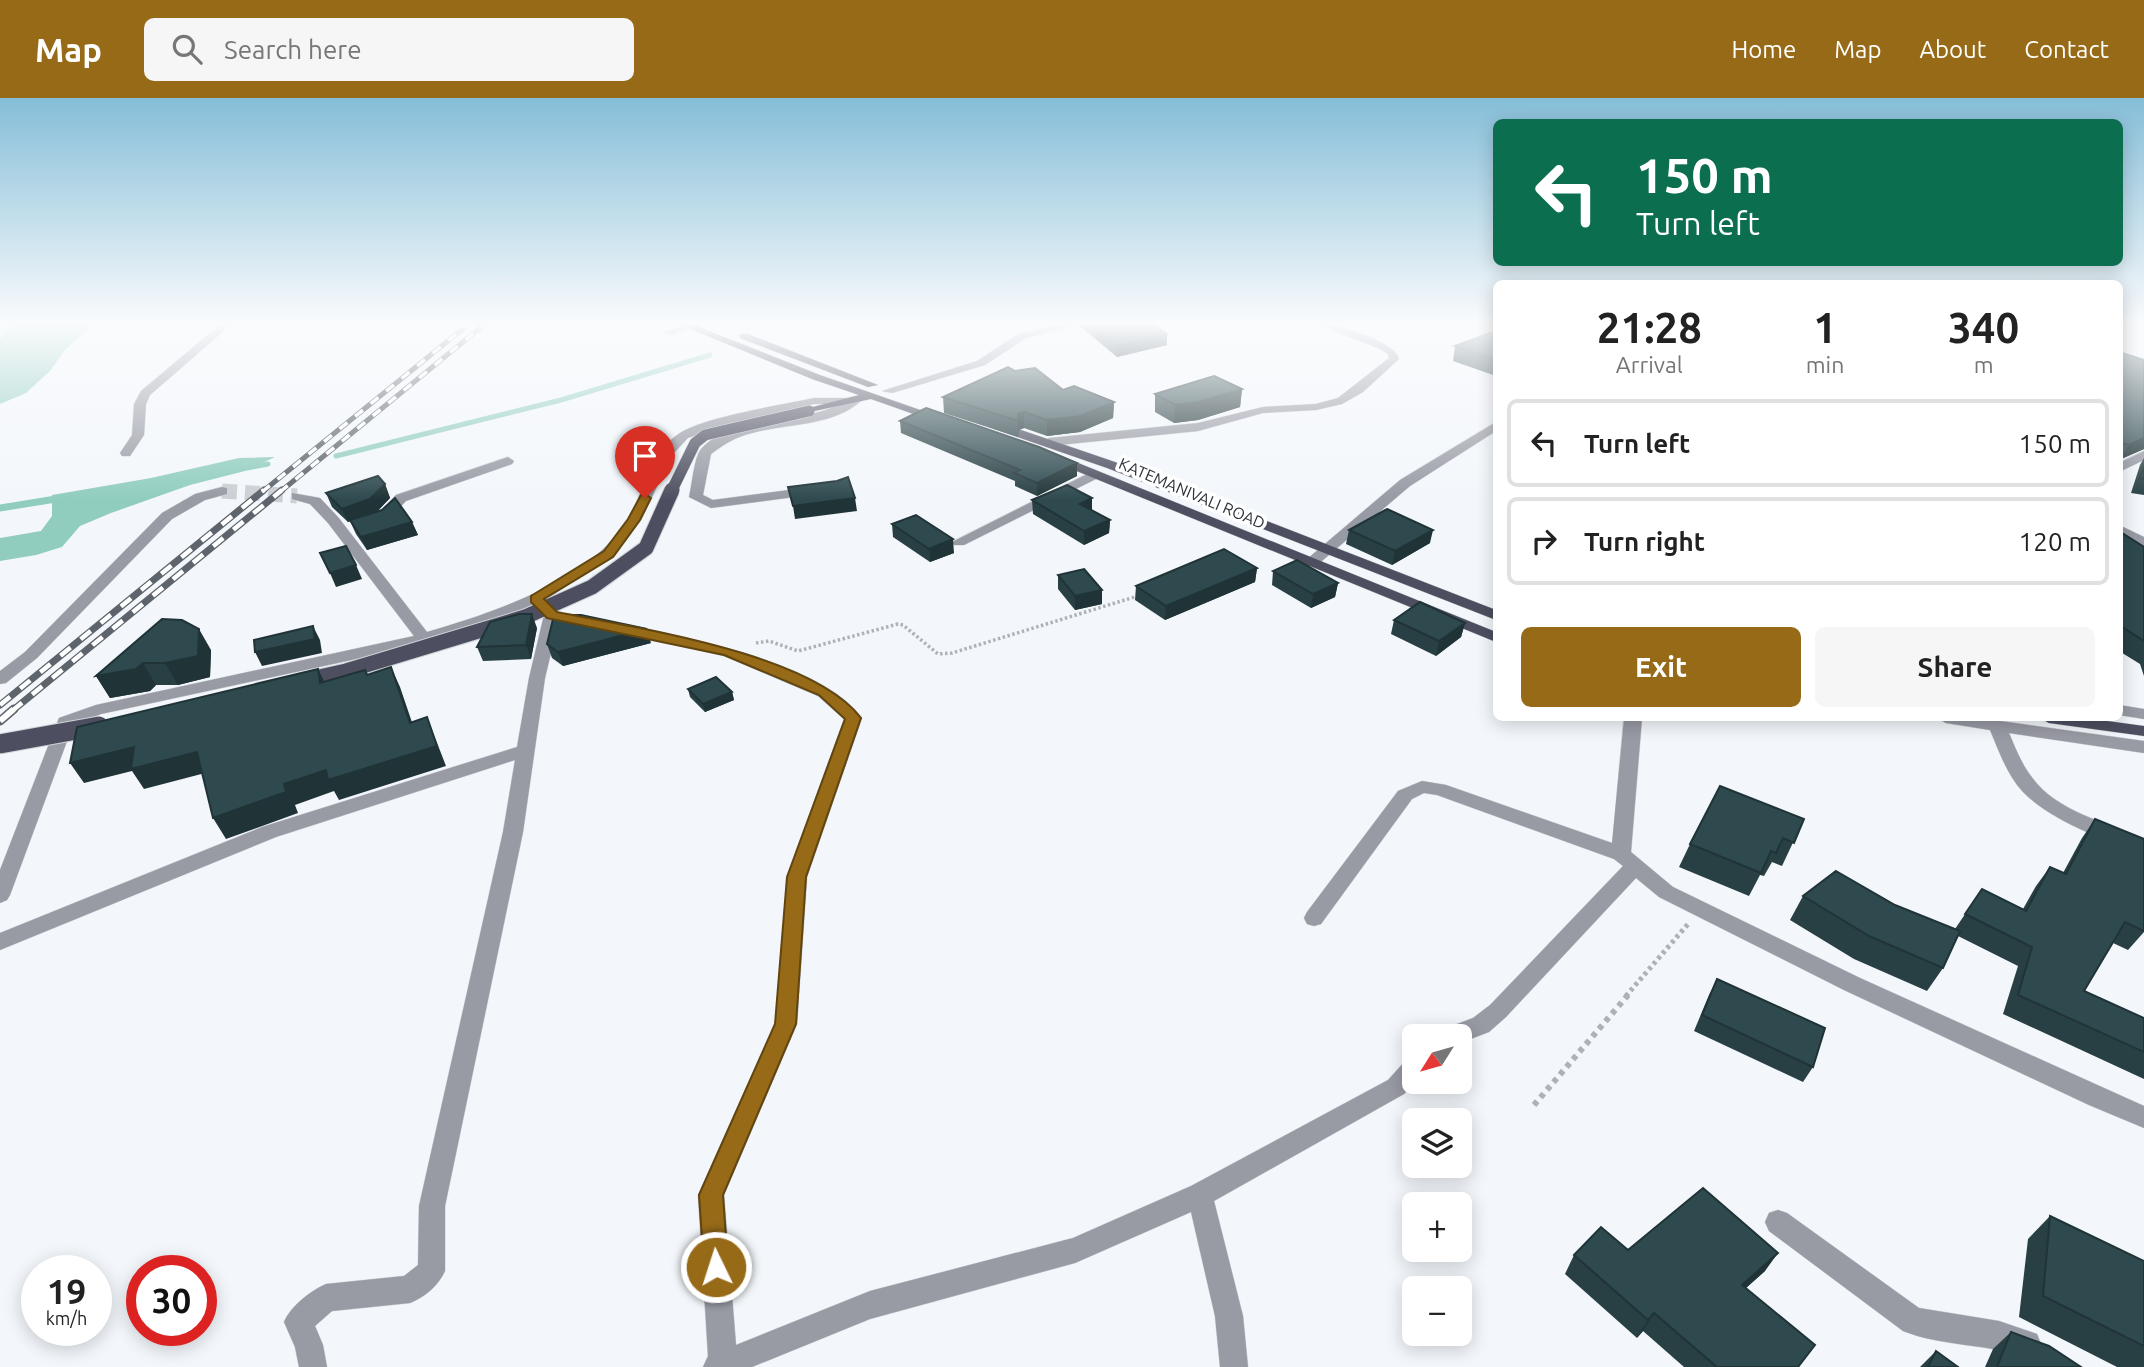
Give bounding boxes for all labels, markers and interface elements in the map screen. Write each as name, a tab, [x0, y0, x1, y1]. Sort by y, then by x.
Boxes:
search box	[144, 18, 634, 81]
icon: search	[168, 30, 206, 68]
text: Map	[35, 31, 102, 68]
text: Search here	[224, 35, 362, 64]
text: Home	[1731, 36, 1796, 63]
text: Map	[1834, 36, 1881, 63]
text: About	[1919, 36, 1986, 63]
text: Contact	[2024, 36, 2109, 63]
icon: left	[1521, 147, 1612, 238]
text: 150 m	[1636, 147, 1773, 202]
text: Turn left	[1636, 205, 1760, 241]
text: 21:28	[1597, 304, 1702, 351]
text: 1	[1813, 304, 1837, 351]
text: 340	[1948, 304, 2019, 351]
text: Arrival	[1616, 352, 1683, 377]
text: min	[1806, 352, 1844, 377]
text: m	[1974, 352, 1994, 377]
icon: left	[1525, 424, 1563, 462]
pin	[615, 426, 675, 498]
text: Turn left	[1584, 429, 1690, 458]
text: 150 m	[2019, 429, 2091, 458]
icon: arrive	[626, 437, 664, 475]
street label: KATEMANIVALI ROAD	[1116, 454, 1268, 532]
icon: right	[1525, 522, 1563, 560]
text: Turn right	[1584, 527, 1705, 556]
text: 120 m	[2019, 527, 2091, 556]
button: Exit	[1521, 627, 1801, 707]
button: Share	[1815, 627, 2095, 707]
north arrow	[1402, 1024, 1472, 1094]
map controls	[1402, 1024, 1472, 1346]
button: layers	[1402, 1108, 1472, 1178]
button: +	[1402, 1192, 1472, 1262]
position arrow	[679, 1230, 753, 1304]
speed limit sign: 30	[126, 1255, 217, 1346]
text: 19	[47, 1271, 86, 1311]
button: −	[1402, 1276, 1472, 1346]
text: km/h	[46, 1308, 87, 1328]

